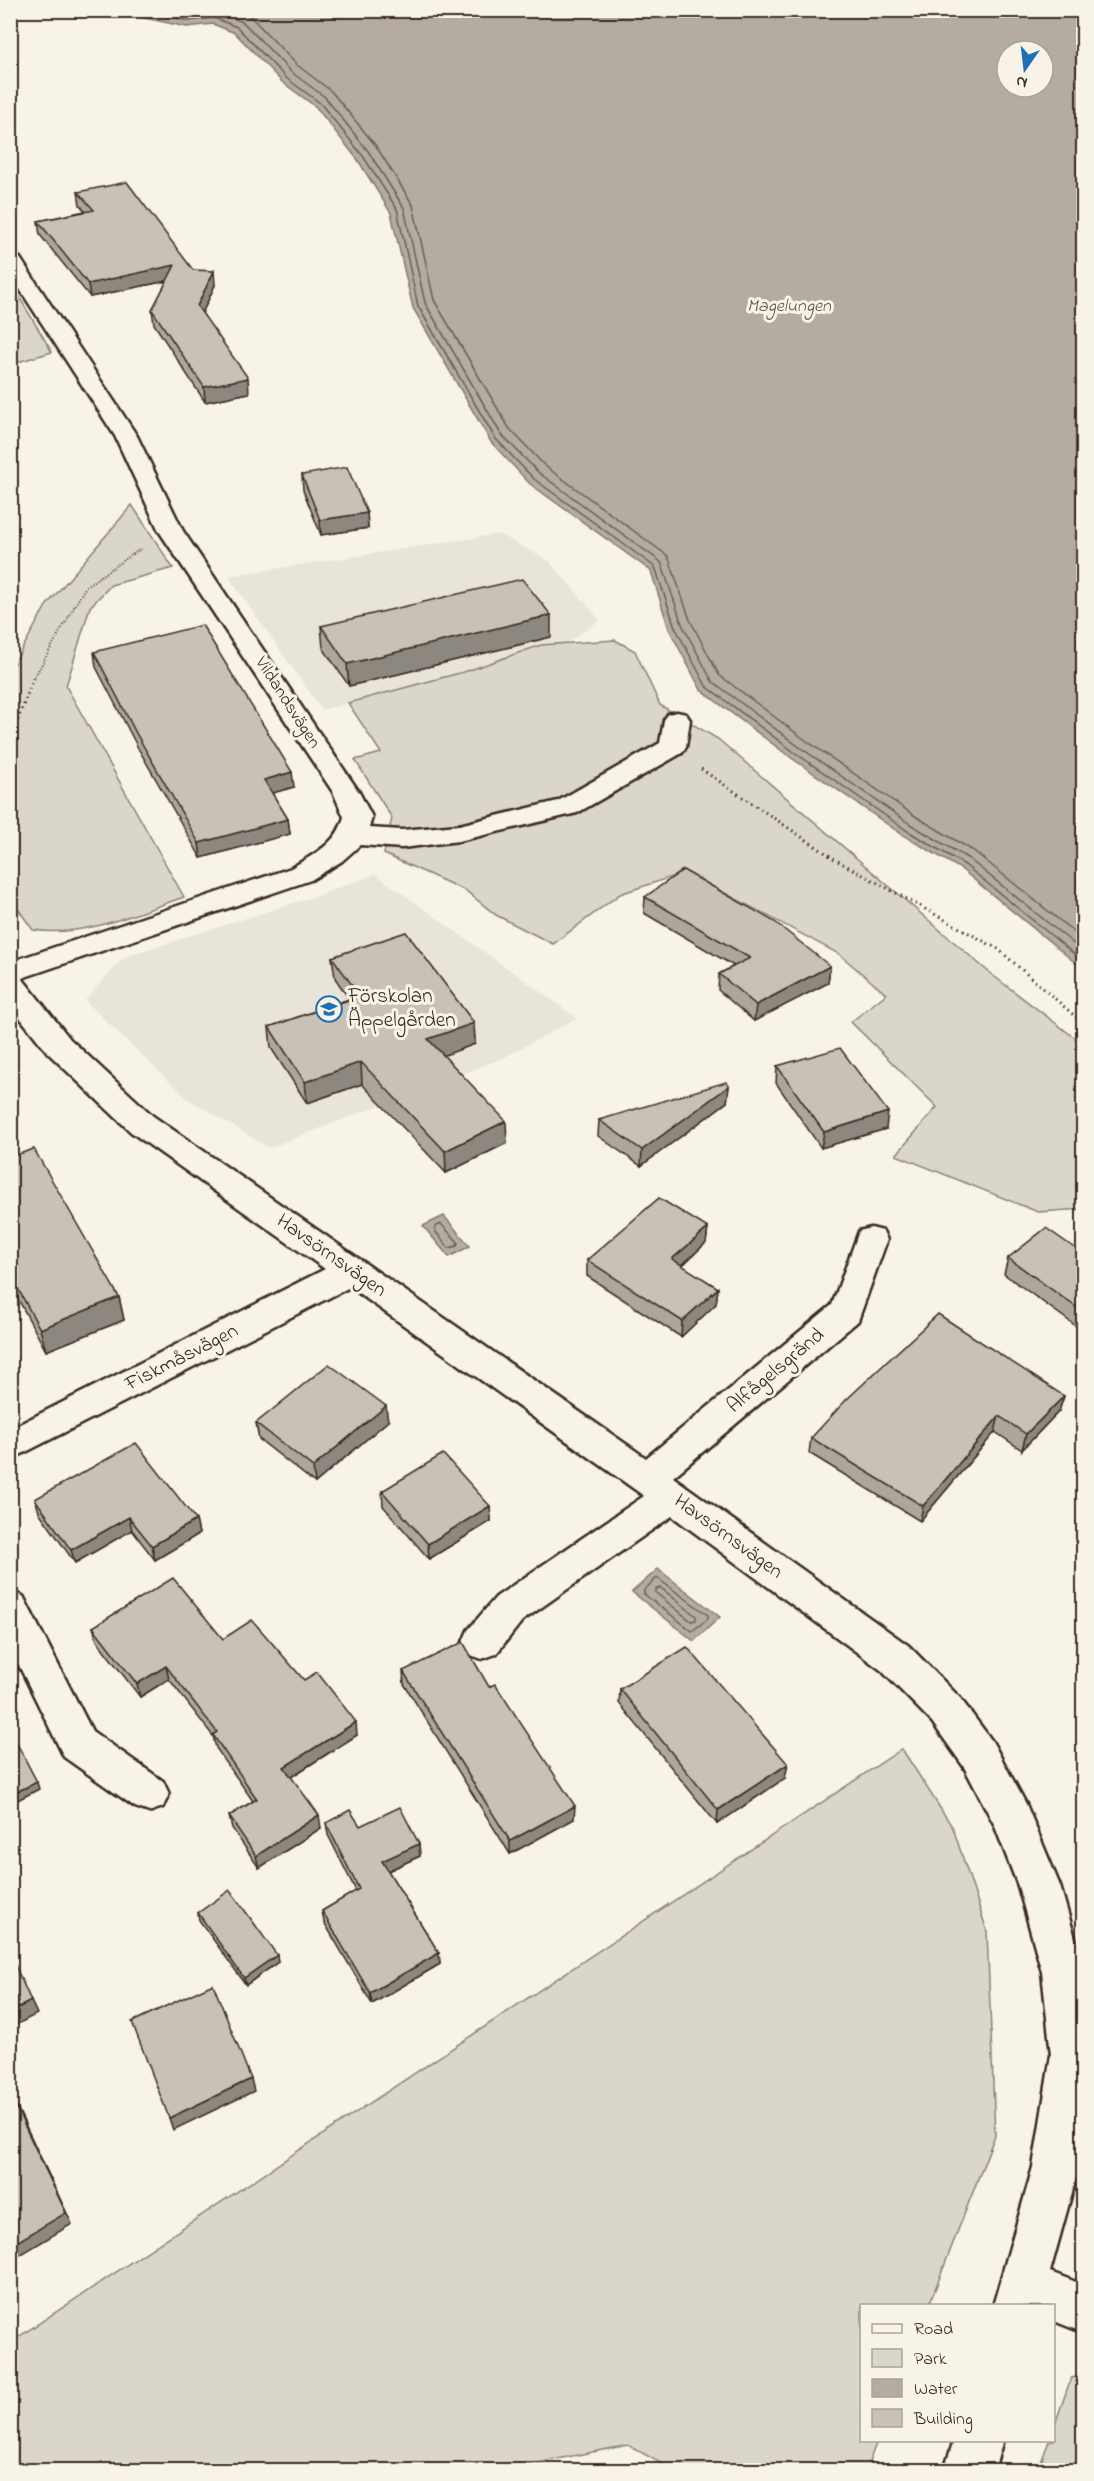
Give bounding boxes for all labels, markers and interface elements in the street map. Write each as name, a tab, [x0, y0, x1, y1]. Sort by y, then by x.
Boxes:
north arrow	[995, 39, 1055, 99]
text: N	[1014, 69, 1030, 95]
water label: Magelungen	[747, 294, 832, 320]
street label: Vildandsvägen	[246, 651, 326, 755]
place label: Förskolan Äppelgården	[347, 982, 456, 1038]
school or university icon: Förskolan Äppelgården	[314, 994, 344, 1024]
street label: Havsörnsvägen	[269, 1207, 392, 1307]
street label: Fiskmåsvägen	[119, 1317, 245, 1402]
street label: Alfågelsgränd	[721, 1321, 833, 1422]
street label: Havsörnsvägen	[666, 1487, 789, 1589]
legend	[860, 2304, 1055, 2442]
text: Road	[914, 2317, 953, 2343]
text: Park	[914, 2347, 947, 2373]
text: Water	[914, 2377, 958, 2403]
text: Building	[913, 2407, 973, 2434]

